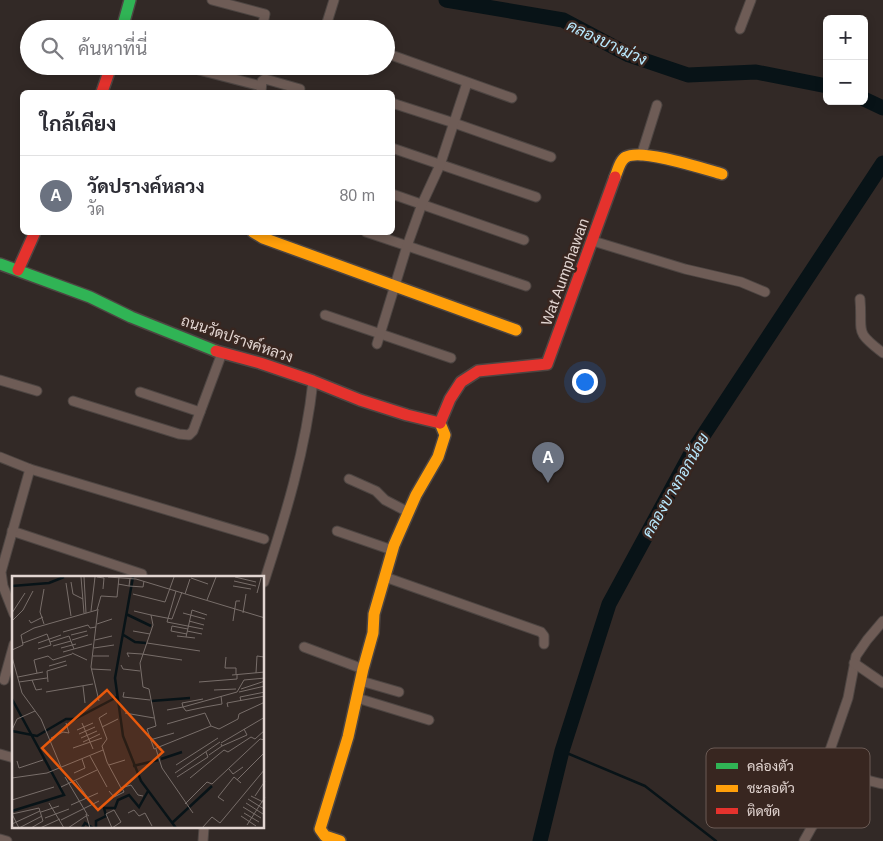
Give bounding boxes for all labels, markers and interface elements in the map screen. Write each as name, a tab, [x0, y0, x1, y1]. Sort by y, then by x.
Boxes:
water label: คลองบางม่วง	[564, 15, 650, 68]
map controls	[823, 15, 868, 105]
button: +	[823, 15, 868, 60]
search box	[20, 20, 395, 75]
icon: search	[38, 34, 66, 62]
text: ค้นหาที่นี่	[78, 38, 147, 59]
button: −	[823, 60, 868, 105]
text: ใกล้เคียง	[40, 112, 116, 135]
text: วัดปรางค์หลวง	[87, 176, 205, 197]
text: A	[50, 187, 62, 204]
text: 80 m	[339, 187, 375, 204]
text: วัด	[87, 201, 105, 218]
street label: Wat Aumphawan	[537, 216, 592, 328]
street label: ถนนวัดปรางค์หลวง	[179, 310, 296, 366]
your location	[572, 369, 598, 395]
water label: คลองบางกอกน้อย	[636, 429, 712, 540]
pin: A	[532, 442, 564, 483]
inset map	[12, 576, 265, 828]
legend	[706, 748, 870, 828]
text: คล่องตัว	[747, 758, 794, 774]
text: ชะลอตัว	[747, 780, 795, 796]
text: ติดขัด	[747, 803, 780, 819]

